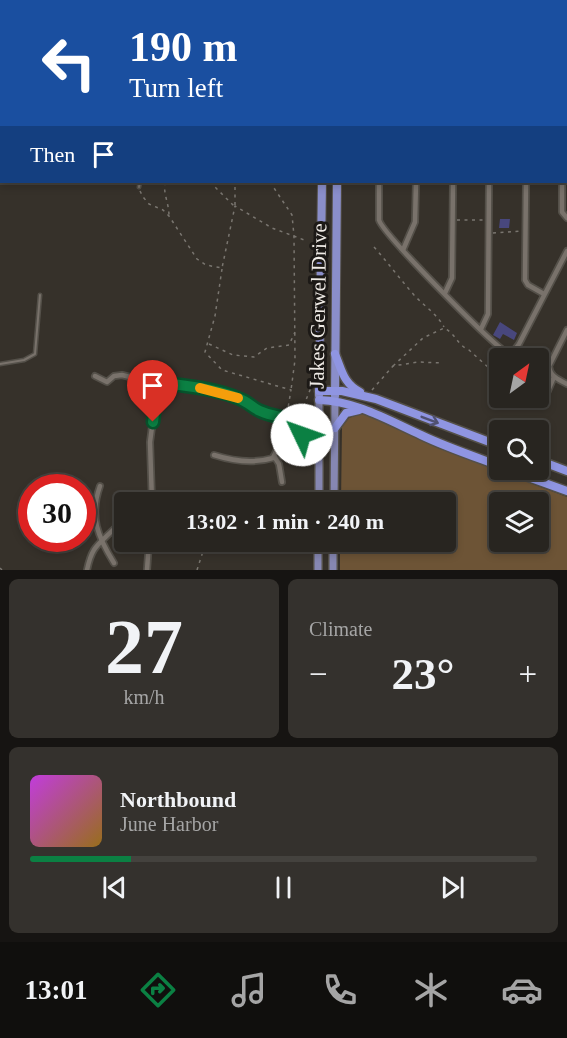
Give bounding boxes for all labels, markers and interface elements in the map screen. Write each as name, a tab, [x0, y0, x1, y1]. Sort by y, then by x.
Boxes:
icon: left	[30, 24, 108, 102]
text: 190 m	[129, 24, 238, 70]
text: Turn left	[129, 73, 223, 103]
icon: arrive	[87, 138, 120, 171]
text: Then	[30, 142, 75, 167]
street label: Jakes Gerwel Drive	[305, 223, 331, 389]
north arrow	[489, 348, 549, 408]
map controls	[489, 348, 549, 552]
pin	[127, 360, 178, 422]
icon: arrive	[136, 369, 169, 402]
position arrow	[270, 403, 334, 467]
one-way arrow	[420, 415, 439, 426]
button: search	[489, 420, 549, 480]
speed limit sign: 30	[18, 474, 96, 552]
button: layers	[489, 492, 549, 552]
text: 13:02 · 1 min · 240 m	[186, 509, 384, 534]
text: 27	[105, 603, 183, 690]
text: Climate	[309, 618, 372, 640]
text: 23°	[392, 649, 455, 699]
text: −	[309, 656, 328, 692]
text: +	[518, 656, 537, 692]
text: km/h	[123, 686, 165, 708]
text: Northbound	[120, 787, 236, 812]
text: June Harbor	[120, 813, 218, 835]
icon: previous	[98, 871, 131, 904]
icon: pause	[267, 871, 300, 904]
icon: next	[436, 871, 469, 904]
icon: directions	[137, 969, 179, 1011]
icon: music	[228, 969, 270, 1011]
icon: phone	[319, 969, 361, 1011]
icon: climate	[410, 969, 452, 1011]
icon: car	[501, 969, 543, 1011]
text: 13:01	[25, 975, 88, 1005]

